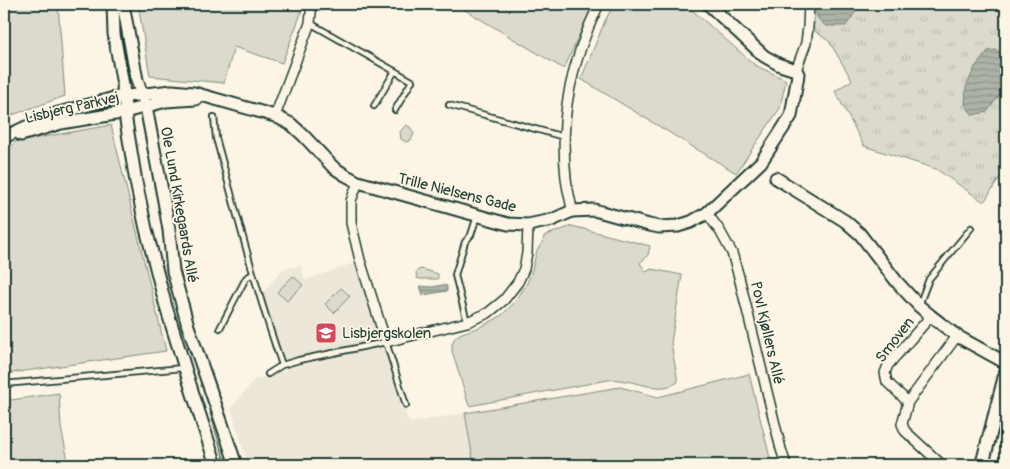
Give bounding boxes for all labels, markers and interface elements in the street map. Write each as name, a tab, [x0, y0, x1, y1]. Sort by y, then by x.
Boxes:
street label: Lisbjerg Parkvej	[23, 88, 121, 128]
street label: Ole Lund Kirkegaards Allé	[156, 125, 202, 285]
street label: Trille Nielsens Gade	[396, 169, 519, 217]
street label: Povl Kjøllers Allé	[746, 280, 788, 386]
street label: Smoven	[871, 313, 919, 367]
school or university icon: Lisbjergskolen	[314, 321, 338, 345]
place label: Lisbjergskolen	[342, 324, 431, 343]

